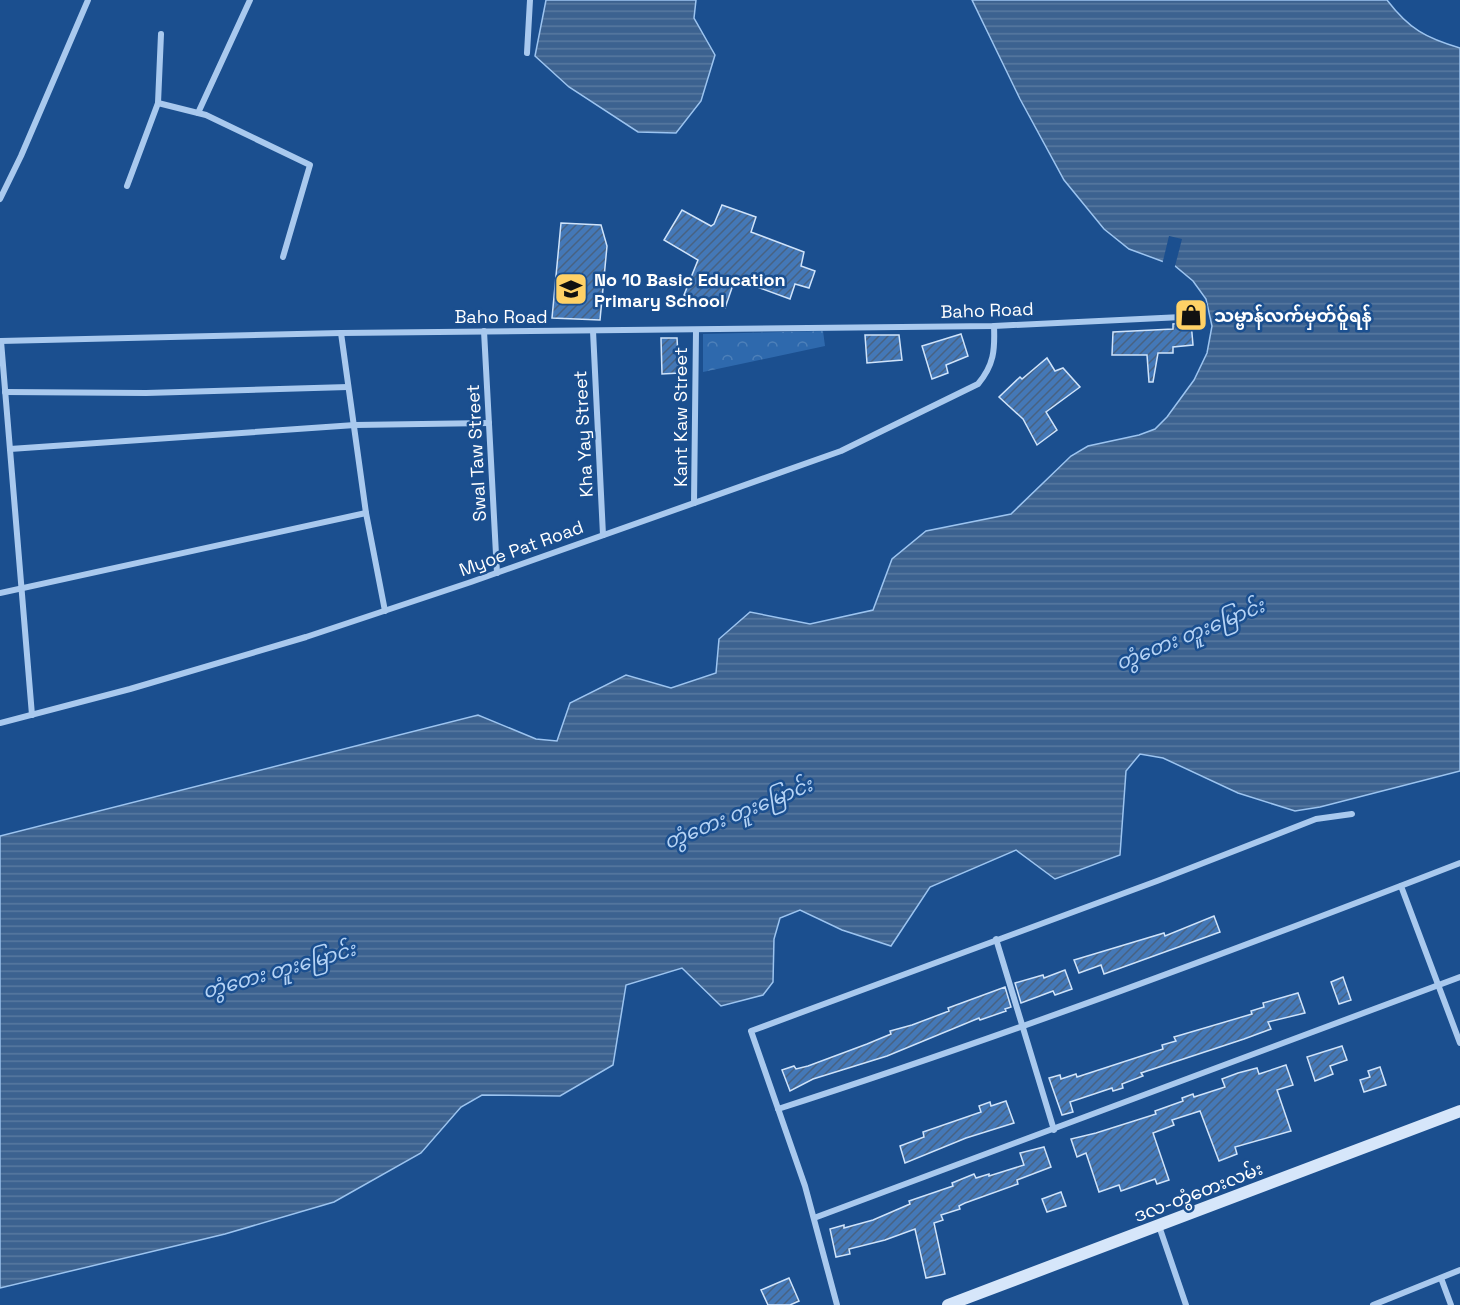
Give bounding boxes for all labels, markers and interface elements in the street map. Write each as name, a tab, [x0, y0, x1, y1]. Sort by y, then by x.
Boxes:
place label: No 10 Basic Education Primary School	[594, 268, 786, 312]
school or university icon: No 10 Basic Education Primary School	[553, 271, 589, 307]
street label: Baho Road	[940, 297, 1034, 323]
shop icon: သမ္ဗာန်လက်မှတ်ဝ်ူရန်	[1173, 297, 1209, 333]
place label: သမ္ဗာန်လက်မှတ်ဝ်ူရန်	[1214, 304, 1372, 330]
street label: Baho Road	[454, 305, 548, 328]
street label: Kant Kaw Street	[669, 347, 692, 487]
street label: Kha Yay Street	[568, 370, 598, 498]
street label: Swal Taw Street	[461, 384, 491, 522]
street label: Myoe Pat Road	[456, 515, 586, 581]
water label: တွံတေး တူးမြောင်း	[1111, 591, 1271, 679]
water label: တွံတေး တူးမြောင်း	[659, 770, 819, 858]
water label: တွံတေး တူးမြောင်း	[199, 934, 361, 1008]
street label: ဒလ-တွံတေးလမ်း	[1130, 1156, 1267, 1231]

